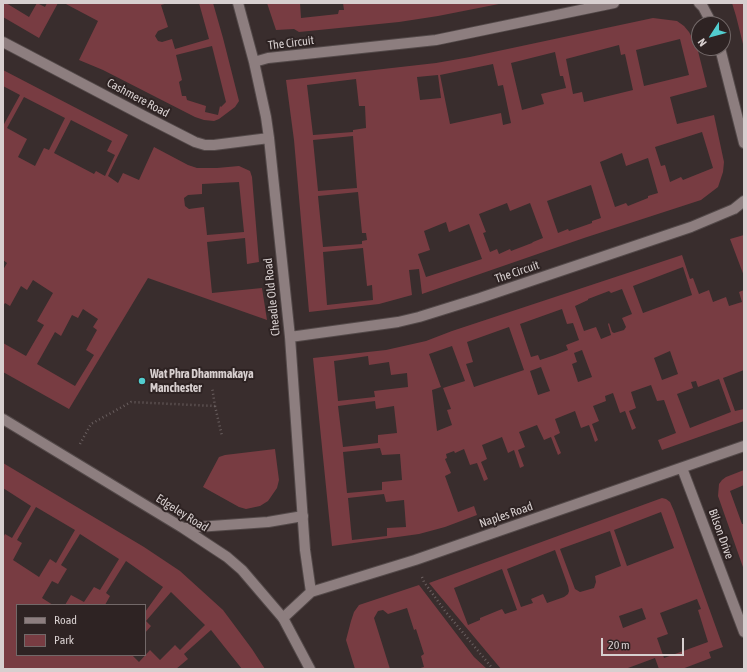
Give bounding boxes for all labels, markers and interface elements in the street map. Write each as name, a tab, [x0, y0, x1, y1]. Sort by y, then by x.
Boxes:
north arrow	[691, 16, 731, 56]
street label: The Circuit	[267, 33, 315, 53]
text: N	[695, 36, 709, 49]
street label: Cashmere Road	[104, 76, 172, 120]
street label: Cheadle Old Road	[261, 257, 283, 337]
street label: The Circuit	[493, 258, 541, 286]
place label: Wat Phra Dhammakaya Manchester	[150, 367, 253, 395]
marker: Wat Phra Dhammakaya Manchester	[137, 376, 147, 386]
street label: Edgeley Road	[153, 491, 211, 535]
street label: Naples Road	[477, 499, 535, 531]
street label: Bilson Drive	[705, 507, 737, 561]
legend	[16, 604, 146, 656]
text: Road	[54, 613, 77, 627]
scale bar	[603, 630, 686, 656]
text: Park	[54, 633, 74, 647]
text: 20 m	[608, 638, 630, 652]

